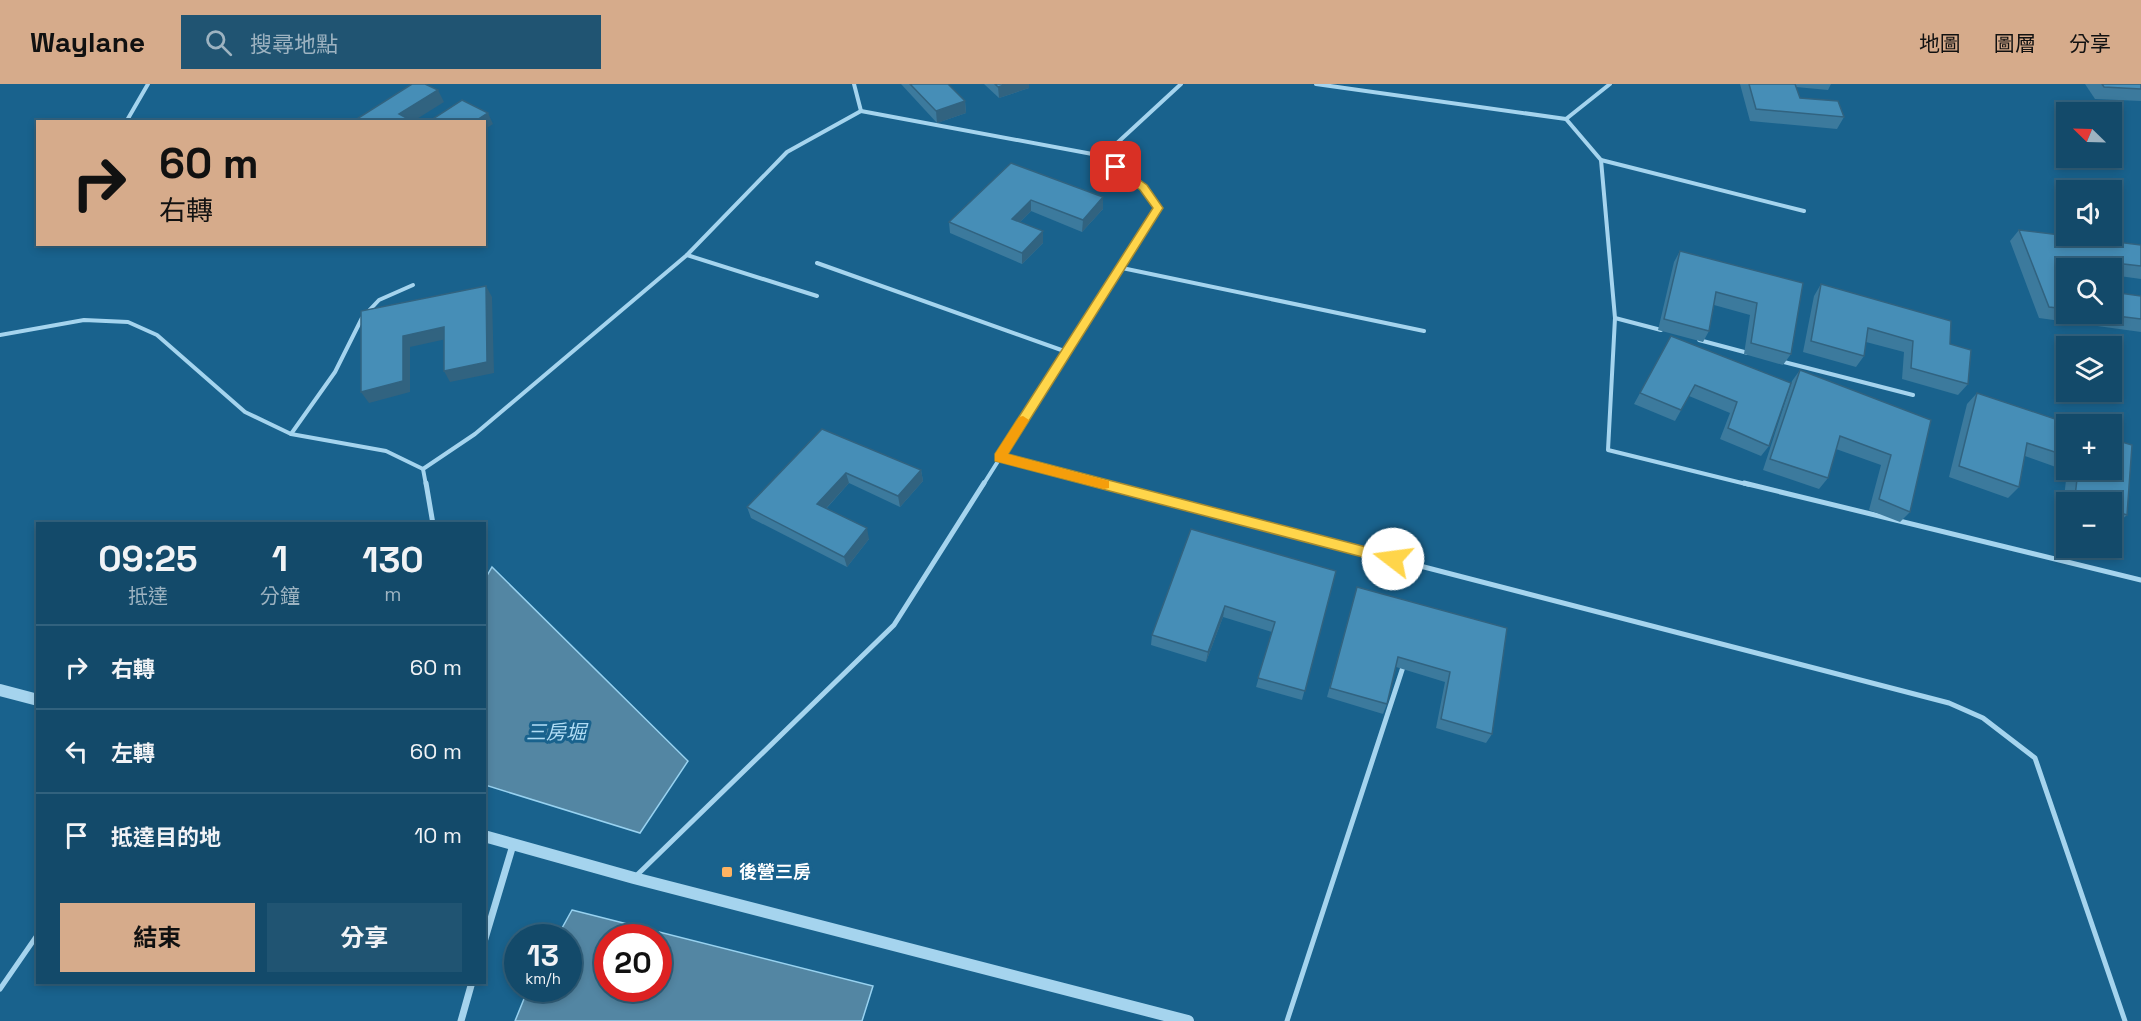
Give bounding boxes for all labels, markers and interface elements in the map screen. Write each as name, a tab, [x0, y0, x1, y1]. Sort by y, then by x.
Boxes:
search box	[181, 15, 601, 69]
text: Waylane	[30, 24, 145, 60]
icon: search	[202, 26, 235, 59]
text: 搜尋地點	[250, 30, 338, 58]
text: 地圖	[1919, 30, 1961, 57]
text: 圖層	[1994, 30, 2036, 57]
text: 分享	[2069, 30, 2111, 57]
north arrow	[2056, 102, 2122, 168]
map controls	[2056, 102, 2122, 558]
text: 60 m	[159, 137, 259, 190]
pin	[1090, 141, 1141, 192]
icon: right	[60, 144, 138, 222]
icon: arrive	[1099, 150, 1132, 183]
button: sound	[2056, 180, 2122, 246]
text: 右轉	[159, 193, 213, 228]
button: search	[2056, 258, 2122, 324]
button: layers	[2056, 336, 2122, 402]
button: +	[2056, 414, 2122, 480]
button: −	[2056, 492, 2122, 558]
position arrow	[1361, 527, 1425, 591]
text: 09:25	[98, 536, 198, 582]
text: 1	[272, 536, 288, 582]
text: 130	[362, 537, 424, 583]
text: m	[384, 581, 402, 607]
text: 抵達	[128, 583, 168, 609]
text: 分鐘	[260, 583, 300, 609]
icon: right	[60, 651, 93, 684]
text: 60 m	[410, 653, 462, 681]
text: 右轉	[111, 655, 155, 683]
water label: 三房堀	[526, 719, 589, 745]
icon: left	[60, 735, 93, 768]
text: 60 m	[410, 737, 462, 765]
text: 左轉	[111, 739, 155, 767]
icon: arrive	[60, 819, 93, 852]
text: 10 m	[414, 821, 462, 849]
text: 抵達目的地	[111, 823, 221, 851]
place label: 後營三房	[739, 860, 811, 883]
marker: 後營三房	[720, 865, 734, 879]
button: 結束	[60, 903, 255, 972]
button: 分享	[267, 903, 462, 972]
speed limit sign: 20	[594, 924, 672, 1002]
text: 13	[527, 936, 559, 975]
text: km/h	[525, 969, 561, 988]

